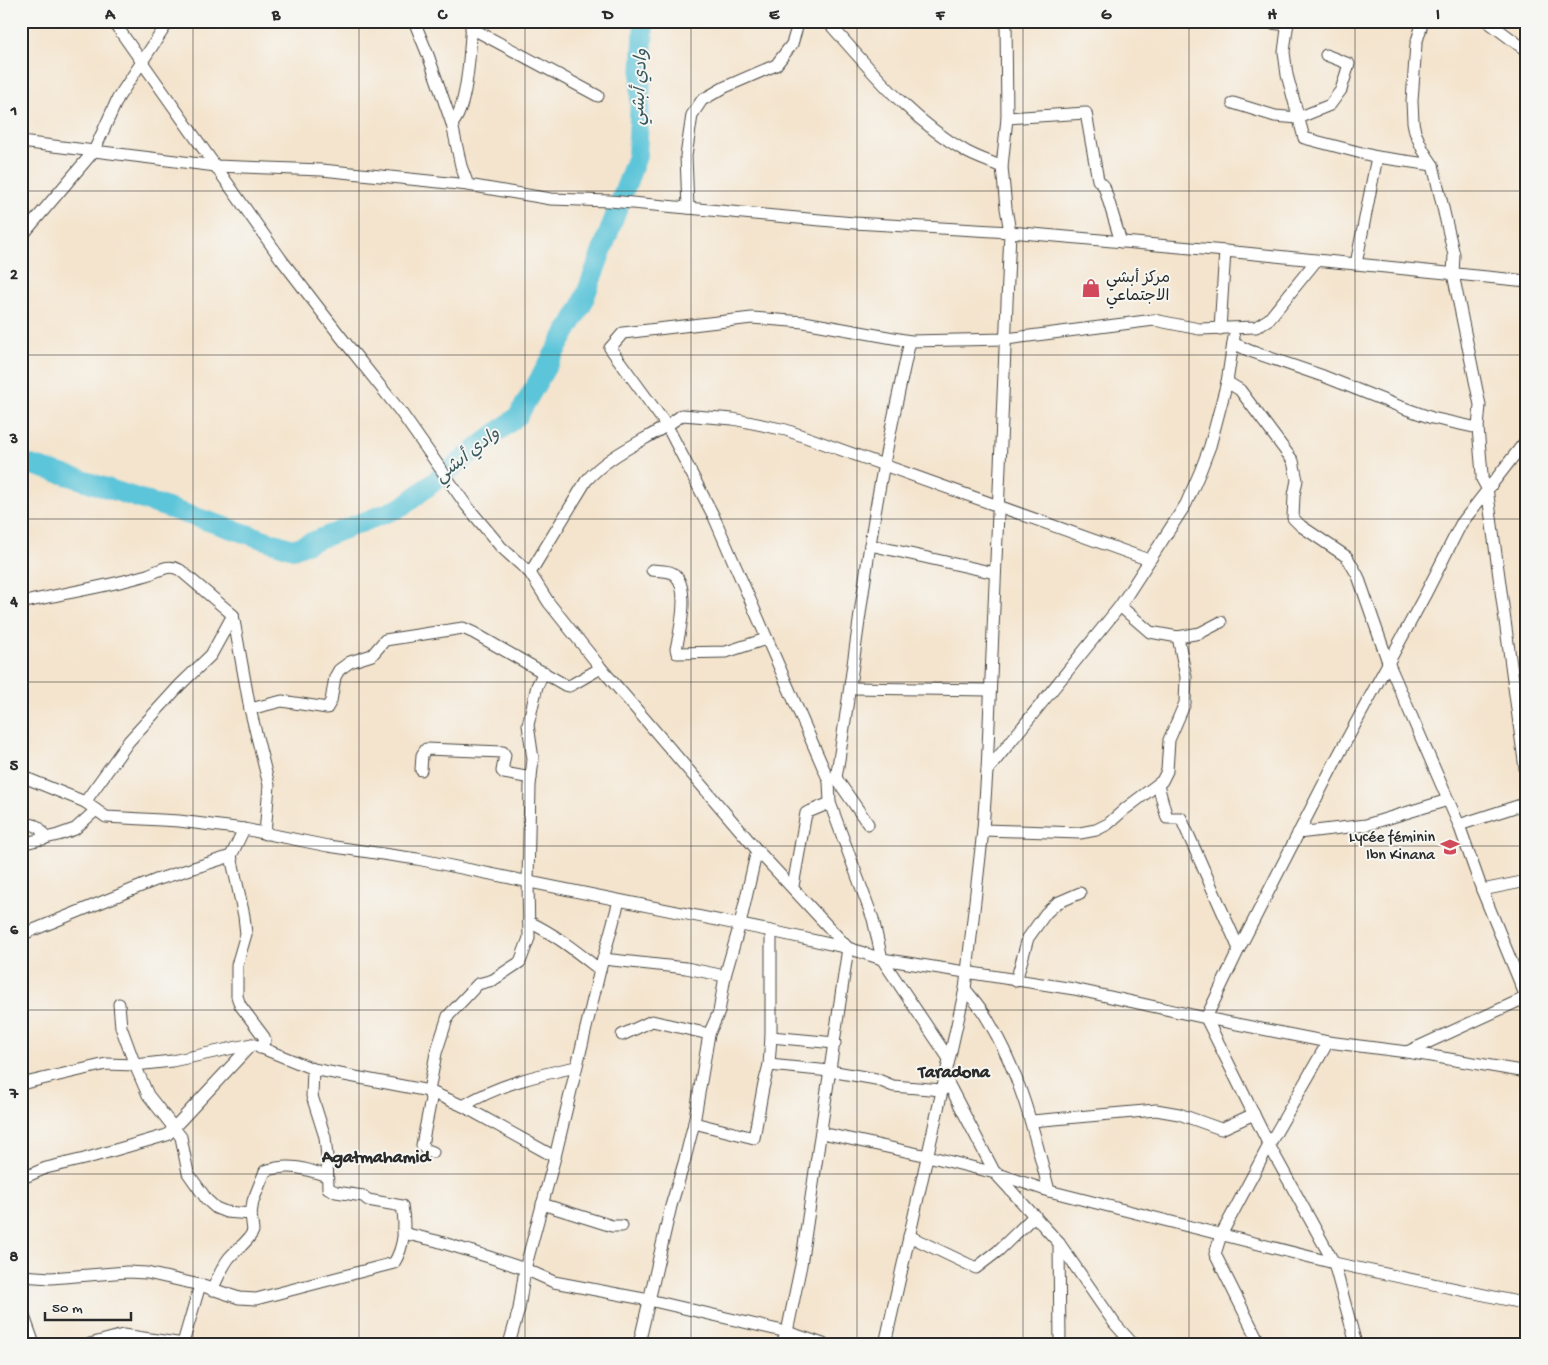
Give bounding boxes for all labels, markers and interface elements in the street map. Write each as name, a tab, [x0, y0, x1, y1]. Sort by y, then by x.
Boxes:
text: A	[104, 7, 116, 26]
text: B	[271, 7, 281, 26]
text: C	[437, 7, 448, 26]
text: D	[601, 7, 614, 26]
text: E	[769, 7, 780, 26]
text: F	[935, 7, 946, 26]
text: G	[1101, 7, 1112, 26]
text: H	[1267, 7, 1277, 26]
text: I	[1436, 7, 1440, 26]
water label: وادي أبشي	[626, 47, 657, 126]
text: 1	[10, 103, 17, 122]
text: 2	[10, 267, 18, 286]
place label: مركز أبشي الاجتماعي	[1106, 268, 1170, 309]
shop icon: مركز أبشي الاجتماعي	[1080, 277, 1102, 299]
water label: وادي أبشي	[430, 421, 507, 490]
text: 3	[9, 431, 18, 450]
text: 4	[9, 594, 18, 613]
text: 5	[10, 758, 19, 777]
place label: Lycée féminin Ibn Kinana	[1349, 829, 1436, 866]
school or university icon: Lycée féminin Ibn Kinana	[1439, 836, 1461, 858]
text: 6	[10, 922, 19, 941]
district label: Taradona	[916, 1063, 991, 1084]
text: 7	[9, 1086, 19, 1105]
district label: Agatmahamid	[321, 1148, 432, 1169]
text: 8	[10, 1249, 19, 1268]
scale bar	[45, 1290, 131, 1322]
text: 50 m	[52, 1300, 83, 1318]

